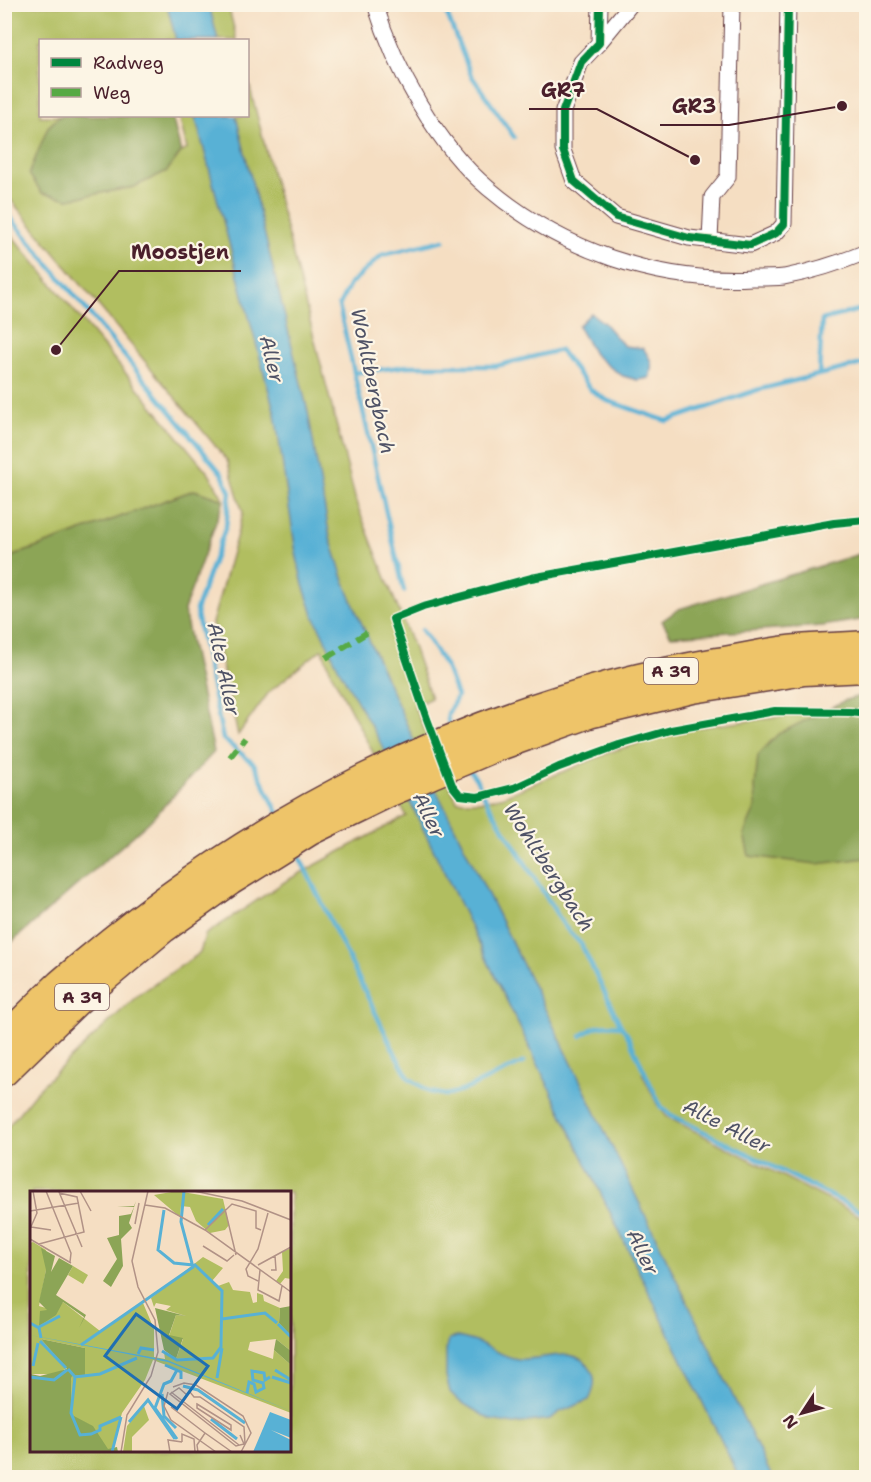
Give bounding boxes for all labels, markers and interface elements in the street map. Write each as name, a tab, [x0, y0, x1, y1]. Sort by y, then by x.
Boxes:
legend	[39, 39, 249, 117]
text: Radweg	[93, 51, 164, 75]
callout: GR7	[529, 71, 597, 109]
text: GR7	[541, 77, 585, 103]
text: Weg	[93, 81, 131, 105]
callout: GR3	[660, 87, 729, 125]
text: GR3	[672, 93, 716, 119]
callout: Moostjen	[119, 233, 241, 271]
text: Moostjen	[131, 239, 229, 265]
water label: Wohltbergbach	[345, 306, 401, 456]
water label: Aller	[254, 333, 291, 386]
water label: Alte Aller	[201, 620, 247, 719]
road number: A 39	[644, 658, 698, 684]
water label: Aller	[407, 788, 451, 843]
water label: Wohltbergbach	[498, 798, 600, 936]
road number: A 39	[55, 984, 109, 1010]
water label: Alte Aller	[679, 1093, 776, 1159]
inset map	[30, 1191, 291, 1452]
water label: Aller	[621, 1225, 665, 1280]
north arrow	[772, 1383, 832, 1443]
text: N	[778, 1410, 802, 1433]

